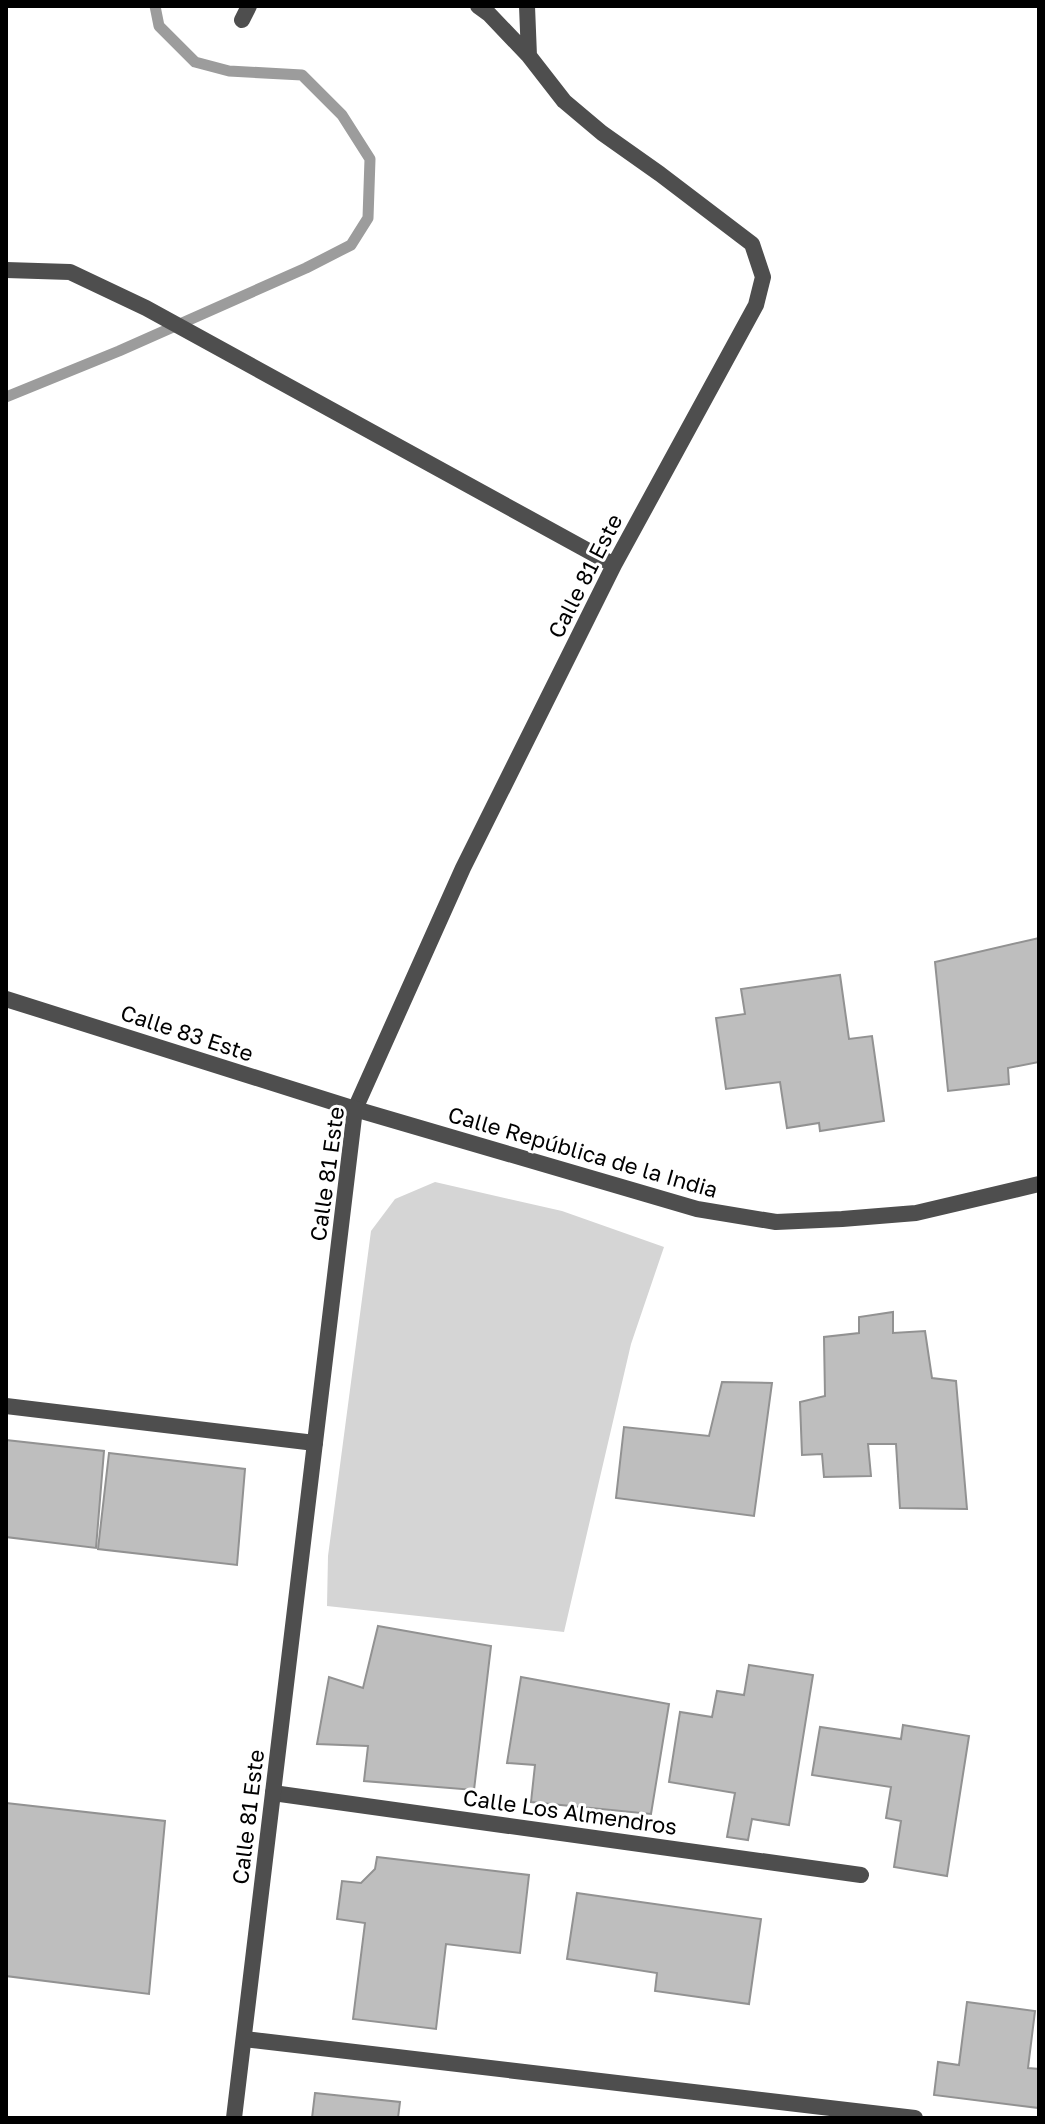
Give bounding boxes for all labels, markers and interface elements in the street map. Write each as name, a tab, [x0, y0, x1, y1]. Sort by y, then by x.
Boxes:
street label: Calle 81 Este	[542, 509, 627, 642]
street label: Calle 83 Este	[117, 998, 257, 1067]
street label: Calle República de la India	[445, 1100, 721, 1203]
street label: Calle 81 Este	[304, 1105, 349, 1243]
street label: Calle 81 Este	[226, 1748, 269, 1886]
street label: Calle Los Almendros	[461, 1783, 679, 1840]

